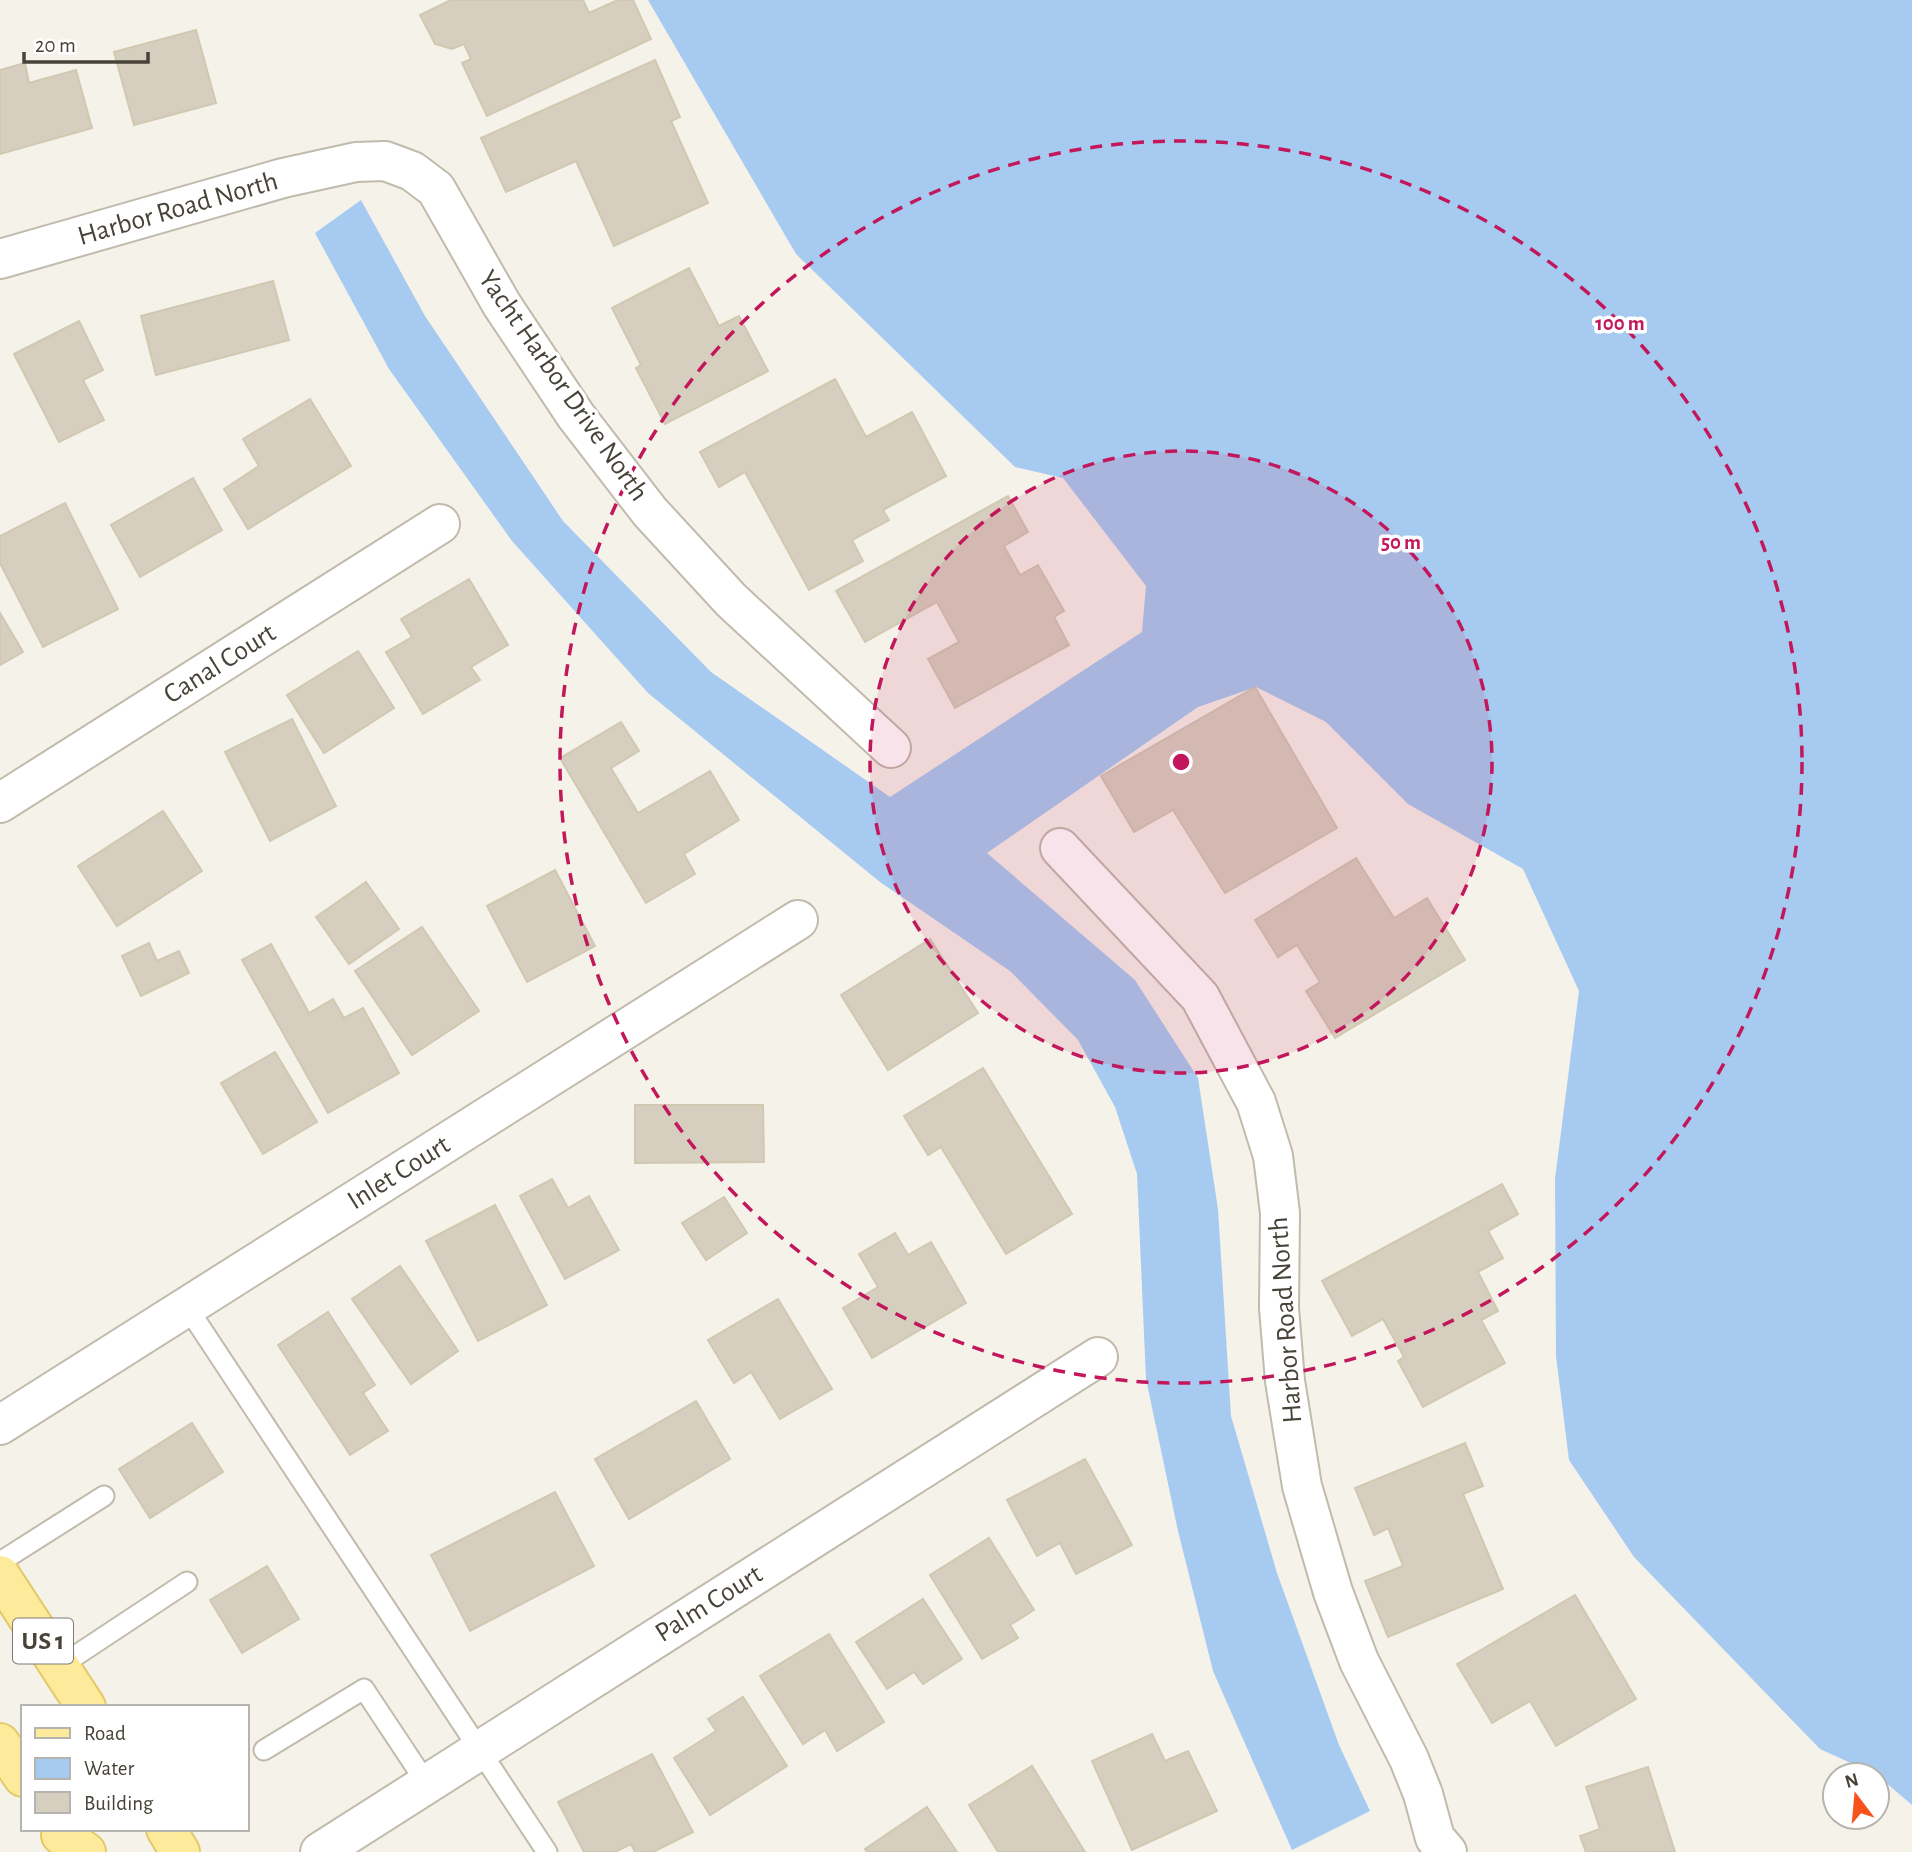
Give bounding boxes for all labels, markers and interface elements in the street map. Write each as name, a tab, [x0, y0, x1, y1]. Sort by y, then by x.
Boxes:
scale bar	[24, 21, 149, 65]
text: 20 m	[35, 35, 76, 56]
street label: Harbor Road North	[75, 167, 281, 251]
street label: Yacht Harbor Drive North	[473, 266, 653, 506]
text: 100 m	[1595, 313, 1645, 334]
text: 50 m	[1381, 532, 1421, 553]
street label: Canal Court	[159, 619, 281, 709]
centre of rings	[1169, 750, 1193, 774]
street label: Inlet Court	[343, 1131, 455, 1215]
street label: Harbor Road North	[1265, 1216, 1307, 1424]
street label: Palm Court	[651, 1560, 768, 1648]
road number: US 1	[13, 1618, 73, 1664]
legend	[21, 1705, 248, 1831]
text: Road	[84, 1723, 126, 1744]
text: Water	[84, 1758, 134, 1779]
north arrow	[1821, 1761, 1891, 1831]
text: N	[1843, 1770, 1861, 1792]
text: Building	[84, 1793, 154, 1814]

